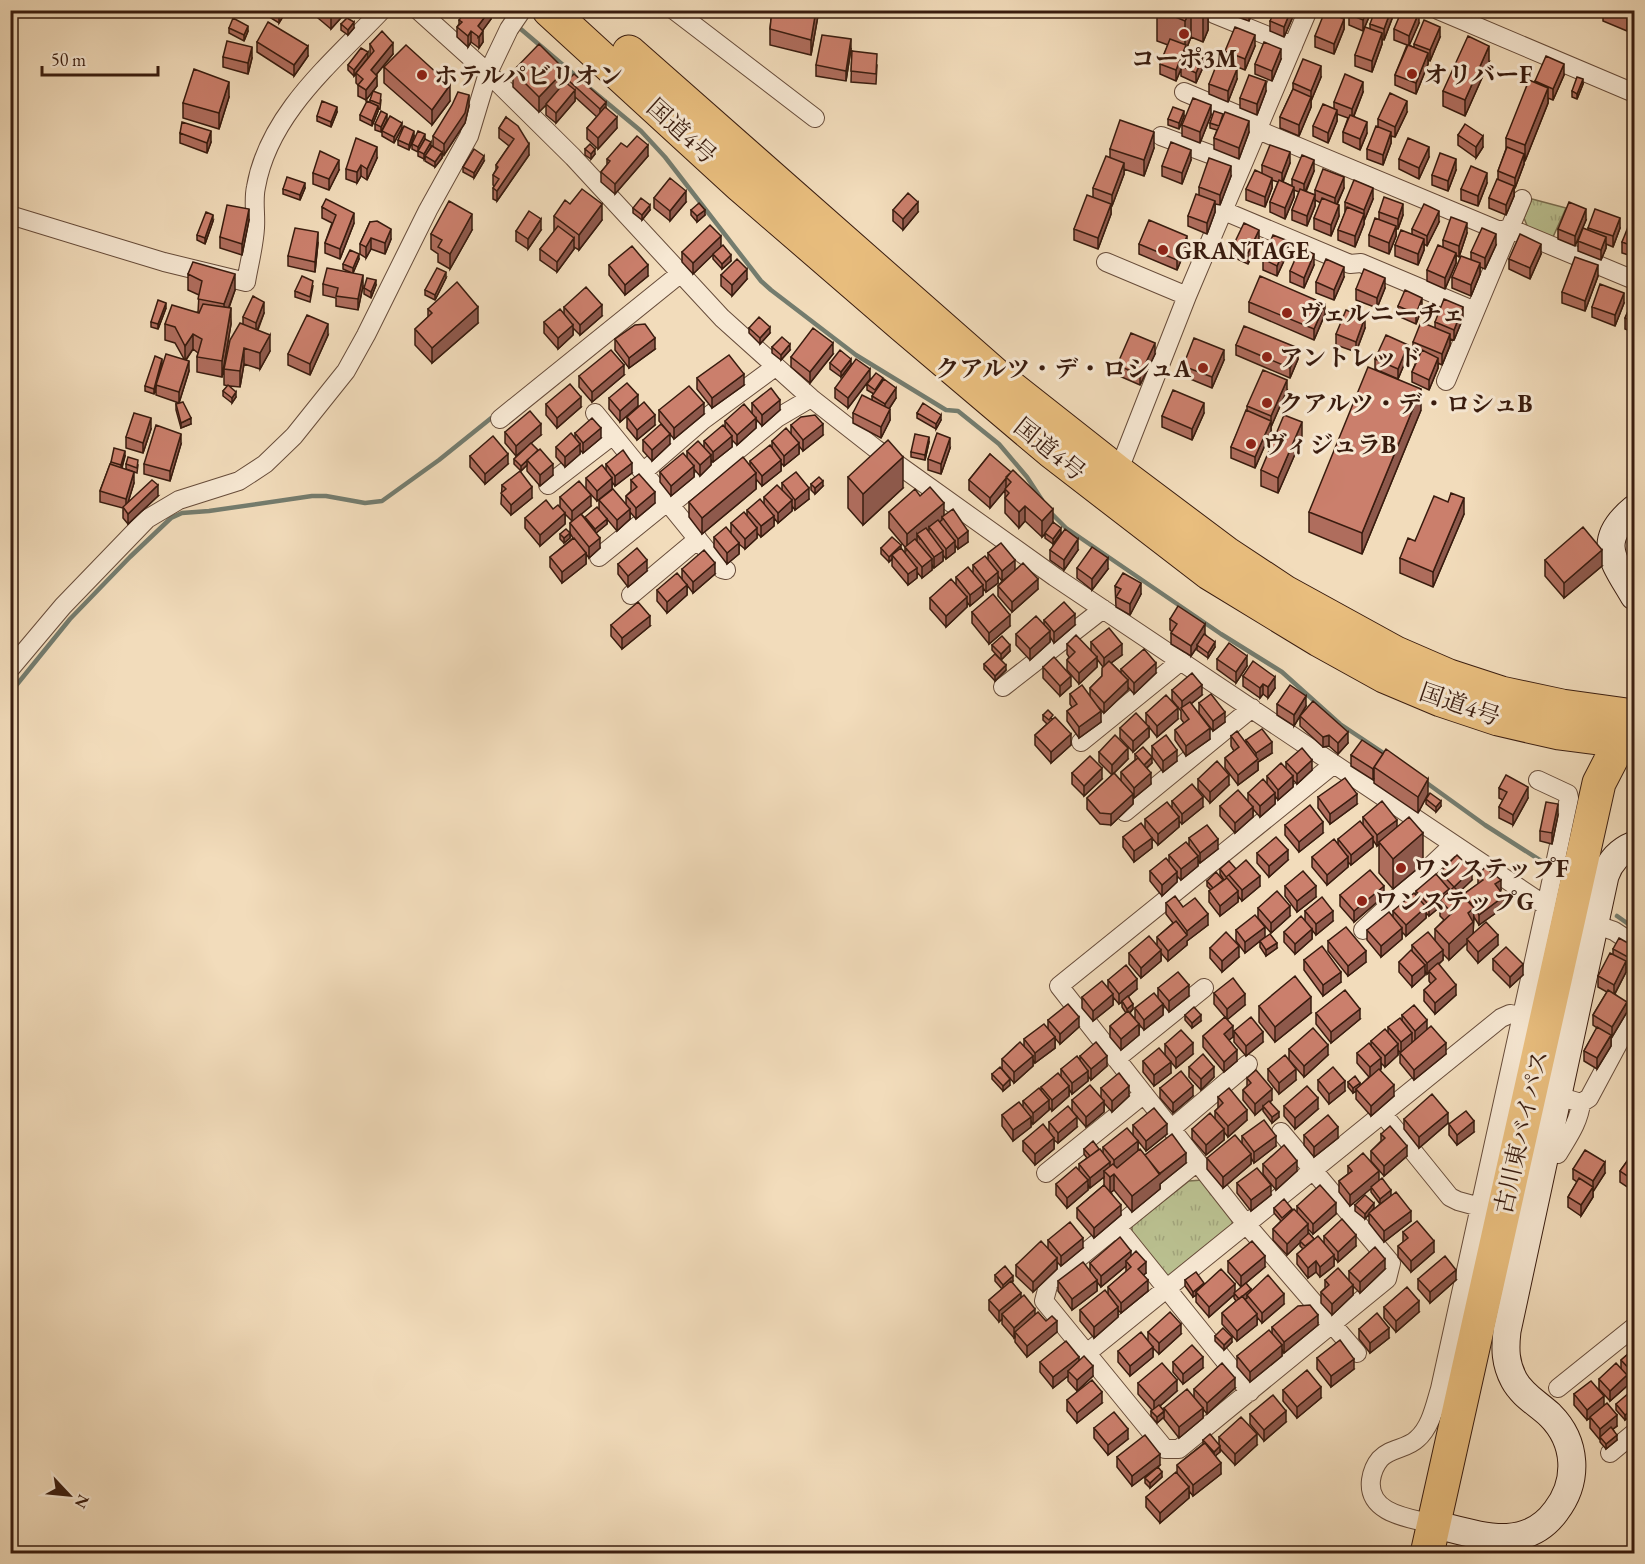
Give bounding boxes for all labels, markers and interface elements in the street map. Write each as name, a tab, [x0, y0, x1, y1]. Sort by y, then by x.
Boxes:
marker: コーポ3M	[1177, 27, 1191, 41]
scale bar	[42, 39, 158, 77]
place label: コーポ3M	[1131, 43, 1237, 74]
text: 50 m	[51, 48, 86, 71]
place label: オリバーF	[1424, 59, 1532, 90]
place label: ホテルパビリオン	[434, 60, 623, 91]
marker: オリバーF	[1405, 67, 1419, 81]
marker: ホテルパビリオン	[415, 68, 429, 82]
street label: 国道4号	[641, 92, 723, 170]
place label: GRANTAGE	[1175, 235, 1310, 266]
marker: GRANTAGE	[1156, 243, 1170, 257]
place label: ヴェルニーチェ	[1299, 298, 1465, 329]
marker: ヴェルニーチェ	[1280, 306, 1294, 320]
place label: アントレッド	[1279, 342, 1422, 373]
marker: アントレッド	[1260, 350, 1274, 364]
place label: クアルツ・デ・ロシュA	[935, 353, 1192, 384]
marker: クアルツ・デ・ロシュA	[1196, 361, 1210, 375]
place label: クアルツ・デ・ロシュB	[1279, 388, 1533, 419]
marker: クアルツ・デ・ロシュB	[1260, 396, 1274, 410]
street label: 国道4号	[1008, 411, 1092, 487]
place label: ヴィジュラB	[1263, 429, 1396, 460]
marker: ヴィジュラB	[1244, 437, 1258, 451]
street label: 国道4号	[1415, 676, 1505, 732]
place label: ワンステップF	[1413, 853, 1569, 884]
marker: ワンステップF	[1394, 861, 1408, 875]
place label: ワンステップG	[1374, 886, 1534, 917]
marker: ワンステップG	[1355, 894, 1369, 908]
street label: 古川東バイパス	[1487, 1047, 1555, 1217]
north arrow	[39, 1465, 99, 1525]
text: N	[70, 1491, 94, 1512]

